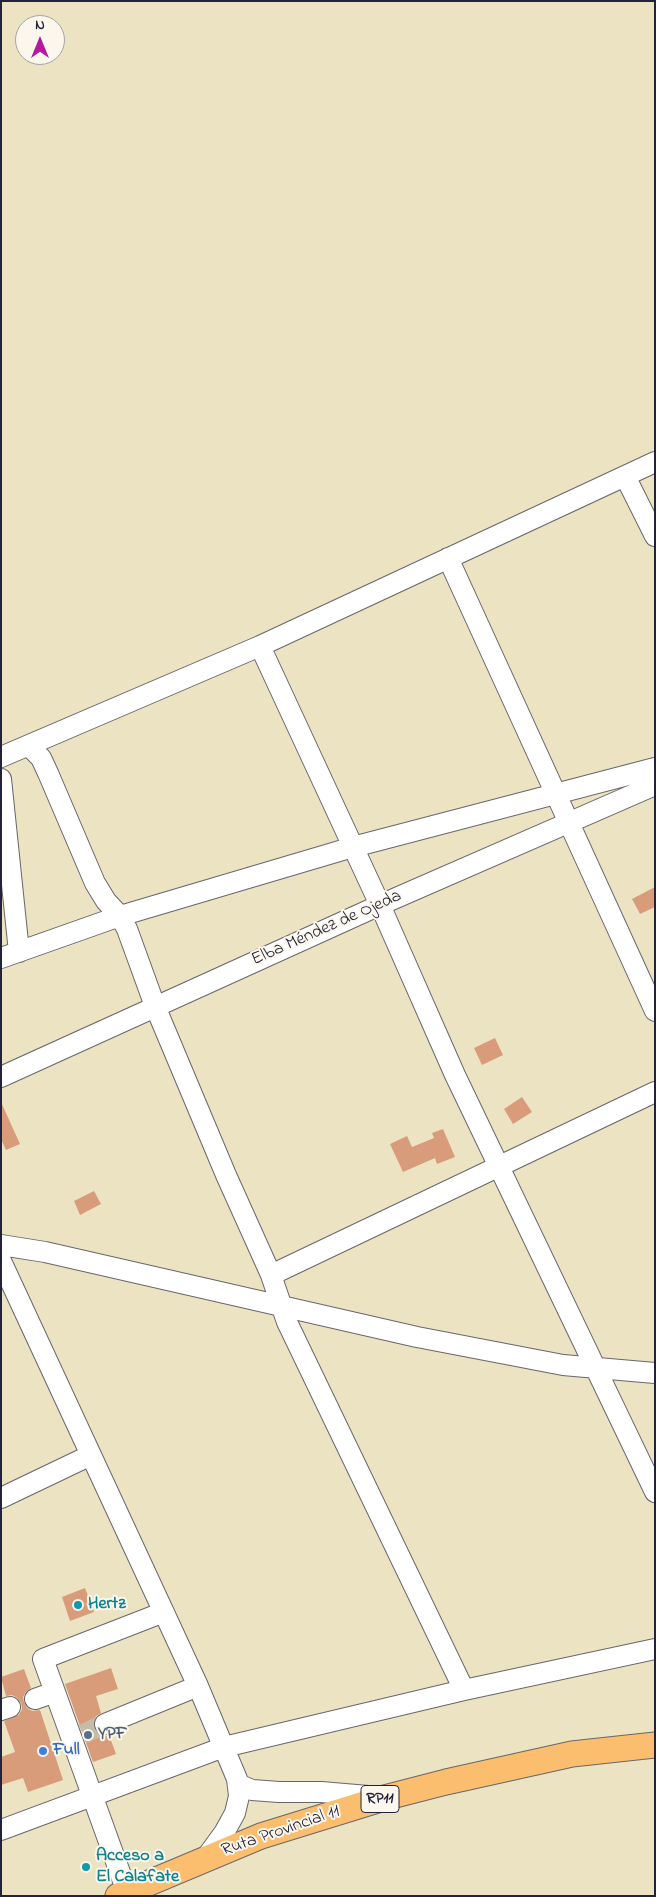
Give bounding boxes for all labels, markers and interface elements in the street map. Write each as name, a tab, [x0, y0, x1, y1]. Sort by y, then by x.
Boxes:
north arrow	[15, 15, 65, 65]
text: N	[35, 15, 45, 36]
street label: Elba Méndez de Ojeda	[249, 886, 405, 972]
place label: Hertz	[88, 1594, 126, 1616]
marker: Hertz	[72, 1599, 84, 1611]
place label: YPF	[98, 1724, 127, 1746]
marker: YPF	[82, 1729, 94, 1741]
place label: Full	[53, 1740, 80, 1762]
marker: Full	[37, 1745, 49, 1757]
road number: RP11	[361, 1786, 399, 1812]
street label: Ruta Provincial 11	[219, 1802, 343, 1862]
place label: Acceso a El Calafate	[96, 1846, 179, 1888]
marker: Acceso a El Calafate	[80, 1861, 92, 1873]

